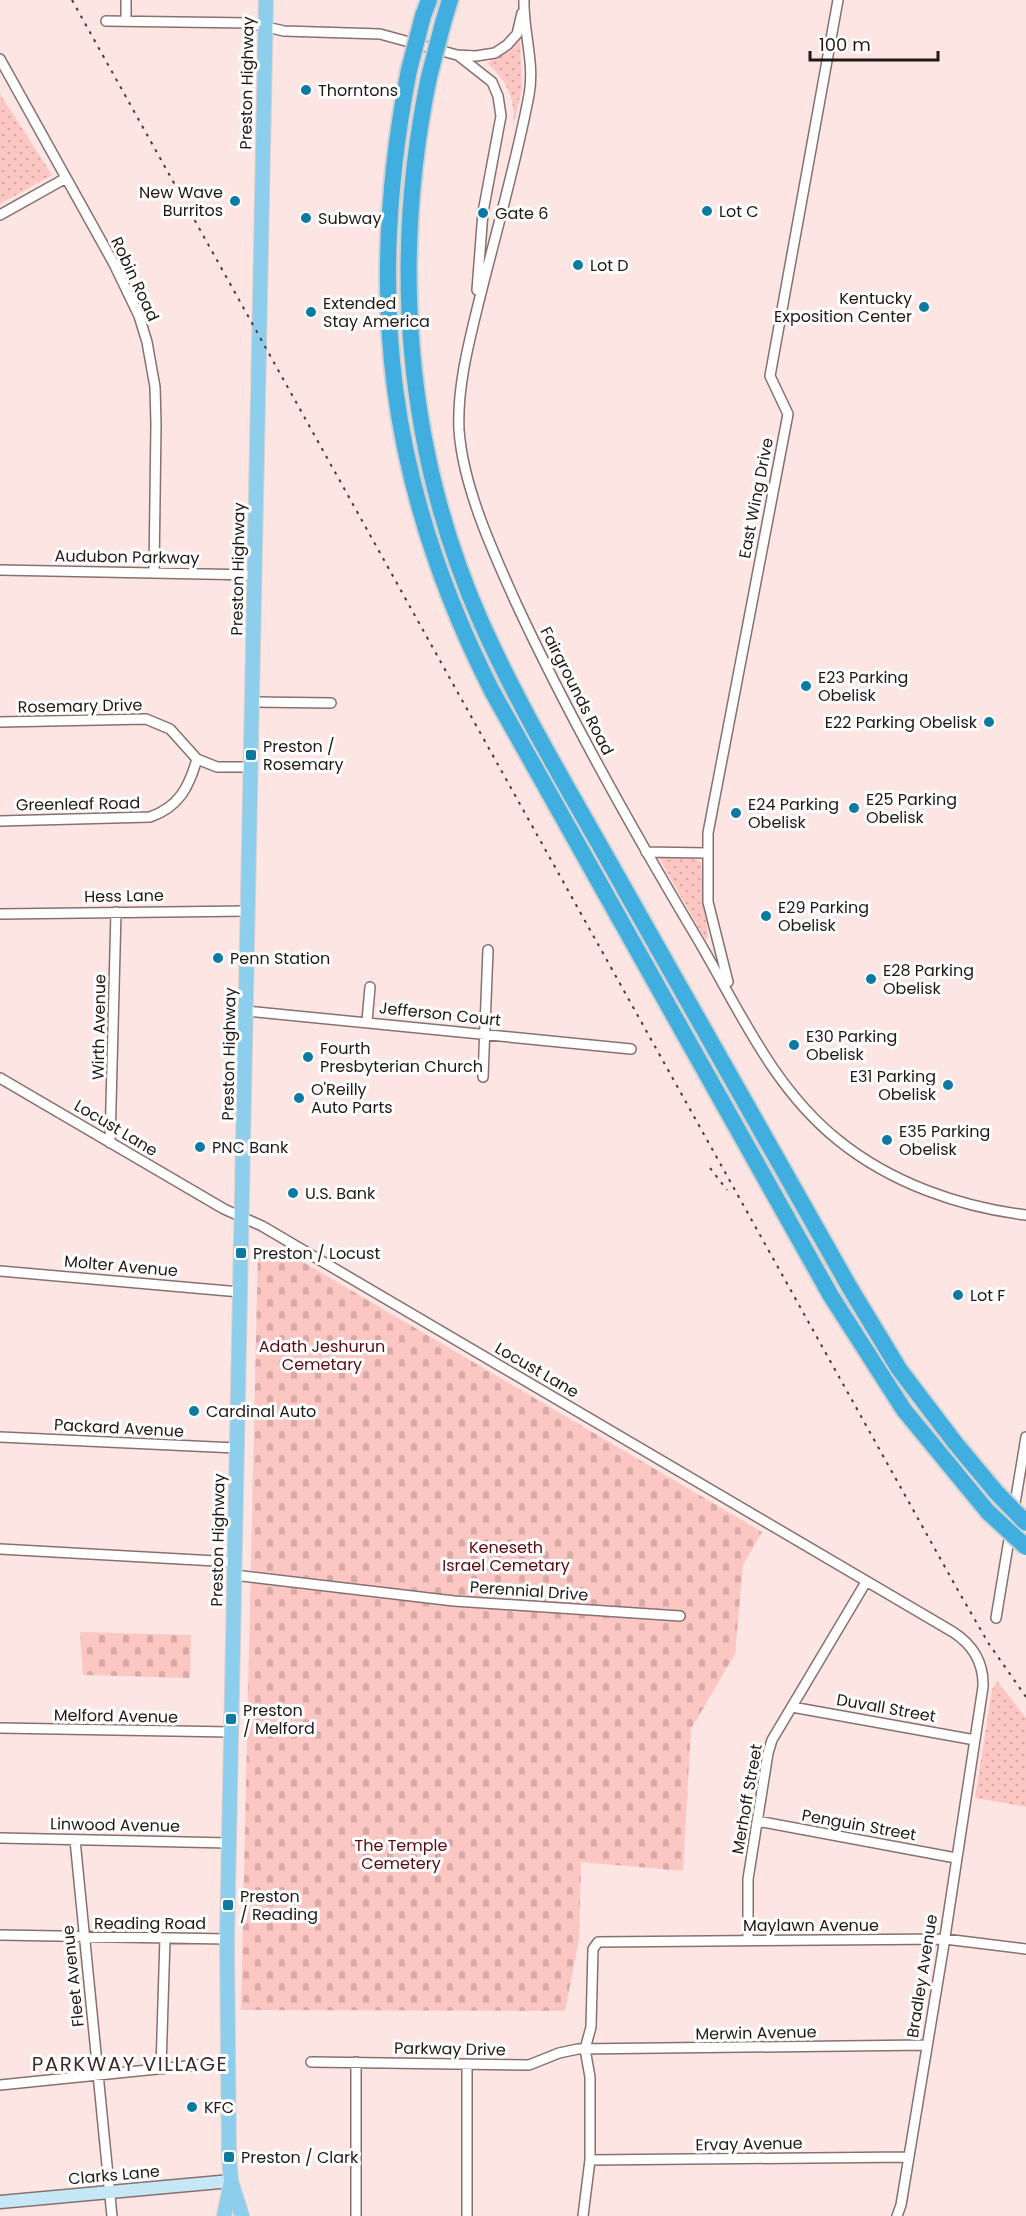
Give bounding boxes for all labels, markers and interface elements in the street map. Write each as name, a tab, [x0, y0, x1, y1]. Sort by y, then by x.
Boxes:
street label: Preston Highway	[234, 16, 260, 150]
scale bar	[810, 24, 938, 62]
text: 100 m	[819, 32, 871, 57]
place label: Thorntons	[318, 79, 398, 102]
marker: Thorntons	[299, 83, 313, 97]
place label: New Wave Burritos	[139, 181, 223, 222]
marker: New Wave Burritos	[228, 194, 242, 208]
place label: Lot C	[719, 200, 759, 223]
place label: Gate 6	[495, 202, 548, 225]
marker: Lot C	[700, 204, 714, 218]
marker: Gate 6	[476, 206, 490, 220]
place label: Subway	[318, 207, 381, 230]
marker: Subway	[299, 211, 313, 225]
street label: Robin Road	[105, 233, 165, 325]
place label: Lot D	[590, 254, 629, 277]
marker: Lot D	[571, 258, 585, 272]
place label: Kentucky Exposition Center	[774, 287, 912, 328]
place label: Extended Stay America	[323, 292, 430, 333]
marker: Kentucky Exposition Center	[917, 300, 931, 314]
marker: Extended Stay America	[304, 305, 318, 319]
street label: East Wing Drive	[733, 436, 779, 560]
street label: Preston Highway	[225, 502, 251, 636]
street label: Audubon Parkway	[54, 544, 200, 570]
street label: Fairgrounds Road	[535, 623, 619, 759]
place label: E23 Parking Obelisk	[818, 666, 908, 707]
marker: E23 Parking Obelisk	[799, 679, 813, 693]
street label: Rosemary Drive	[17, 693, 143, 719]
place label: E22 Parking Obelisk	[825, 711, 978, 734]
marker: E22 Parking Obelisk	[982, 715, 996, 729]
place label: Preston / Rosemary	[263, 735, 344, 776]
marker: Preston / Rosemary	[244, 748, 258, 762]
place label: E25 Parking Obelisk	[866, 788, 957, 829]
street label: Greenleaf Road	[16, 791, 140, 817]
place label: E24 Parking Obelisk	[748, 793, 839, 834]
marker: E25 Parking Obelisk	[847, 801, 861, 815]
marker: E24 Parking Obelisk	[729, 806, 743, 820]
street label: Hess Lane	[84, 884, 164, 908]
place label: E29 Parking Obelisk	[778, 896, 869, 937]
marker: E29 Parking Obelisk	[759, 909, 773, 923]
place label: Penn Station	[230, 947, 330, 970]
marker: Penn Station	[211, 951, 225, 965]
place label: E28 Parking Obelisk	[883, 959, 974, 1000]
marker: E28 Parking Obelisk	[864, 972, 878, 986]
street label: Wirth Avenue	[87, 974, 111, 1080]
street label: Preston Highway	[216, 987, 242, 1121]
street label: Jefferson Court	[378, 996, 502, 1032]
place label: E30 Parking Obelisk	[806, 1025, 897, 1066]
place label: Fourth Presbyterian Church	[320, 1037, 483, 1078]
marker: E30 Parking Obelisk	[787, 1038, 801, 1052]
marker: Fourth Presbyterian Church	[301, 1050, 315, 1064]
place label: E31 Parking Obelisk	[850, 1065, 937, 1106]
place label: O'Reilly Auto Parts	[311, 1078, 393, 1119]
marker: E31 Parking Obelisk	[941, 1078, 955, 1092]
marker: O'Reilly Auto Parts	[292, 1091, 306, 1105]
street label: Locust Lane	[70, 1094, 162, 1162]
place label: E35 Parking Obelisk	[899, 1120, 990, 1161]
marker: E35 Parking Obelisk	[880, 1133, 894, 1147]
place label: PNC Bank	[212, 1136, 289, 1159]
marker: PNC Bank	[193, 1140, 207, 1154]
place label: U.S. Bank	[305, 1182, 376, 1205]
marker: U.S. Bank	[286, 1186, 300, 1200]
place label: Preston / Locust	[253, 1242, 380, 1265]
marker: Preston / Locust	[234, 1246, 248, 1260]
street label: Molter Avenue	[63, 1250, 179, 1282]
place label: Lot F	[970, 1284, 1005, 1307]
marker: Lot F	[951, 1288, 965, 1302]
park label: Adath Jeshurun Cemetary	[259, 1335, 385, 1376]
street label: Locust Lane	[491, 1337, 583, 1403]
place label: Cardinal Auto	[206, 1400, 316, 1423]
marker: Cardinal Auto	[187, 1404, 201, 1418]
street label: Packard Avenue	[53, 1413, 185, 1443]
street label: Preston Highway	[205, 1473, 231, 1607]
park label: Keneseth Israel Cemetary	[442, 1536, 570, 1577]
street label: Perennial Drive	[469, 1575, 589, 1607]
street label: Duvall Street	[835, 1688, 938, 1728]
place label: Preston / Melford	[243, 1699, 315, 1740]
street label: Melford Avenue	[54, 1703, 178, 1729]
marker: Preston / Melford	[224, 1712, 238, 1726]
street label: Merhoff Street	[726, 1742, 768, 1856]
street label: Penguin Street	[800, 1804, 918, 1846]
street label: Linwood Avenue	[50, 1812, 180, 1838]
park label: The Temple Cemetery	[355, 1834, 447, 1875]
place label: Preston / Reading	[240, 1885, 318, 1926]
marker: Preston / Reading	[221, 1898, 235, 1912]
street label: Reading Road	[94, 1912, 206, 1935]
street label: Bradley Avenue	[901, 1913, 943, 2039]
street label: Maylawn Avenue	[743, 1914, 879, 1937]
street label: Fleet Avenue	[56, 1924, 90, 2028]
street label: Merwin Avenue	[695, 2020, 817, 2046]
street label: Parkway Drive	[394, 2037, 506, 2061]
district label: PARKWAY VILLAGE	[32, 2050, 228, 2078]
place label: KFC	[204, 2096, 234, 2119]
marker: KFC	[185, 2100, 199, 2114]
street label: Ervay Avenue	[695, 2132, 803, 2156]
place label: Preston / Clark	[241, 2146, 359, 2169]
marker: Preston / Clark	[222, 2150, 236, 2164]
street label: Clarks Lane	[67, 2160, 161, 2190]

